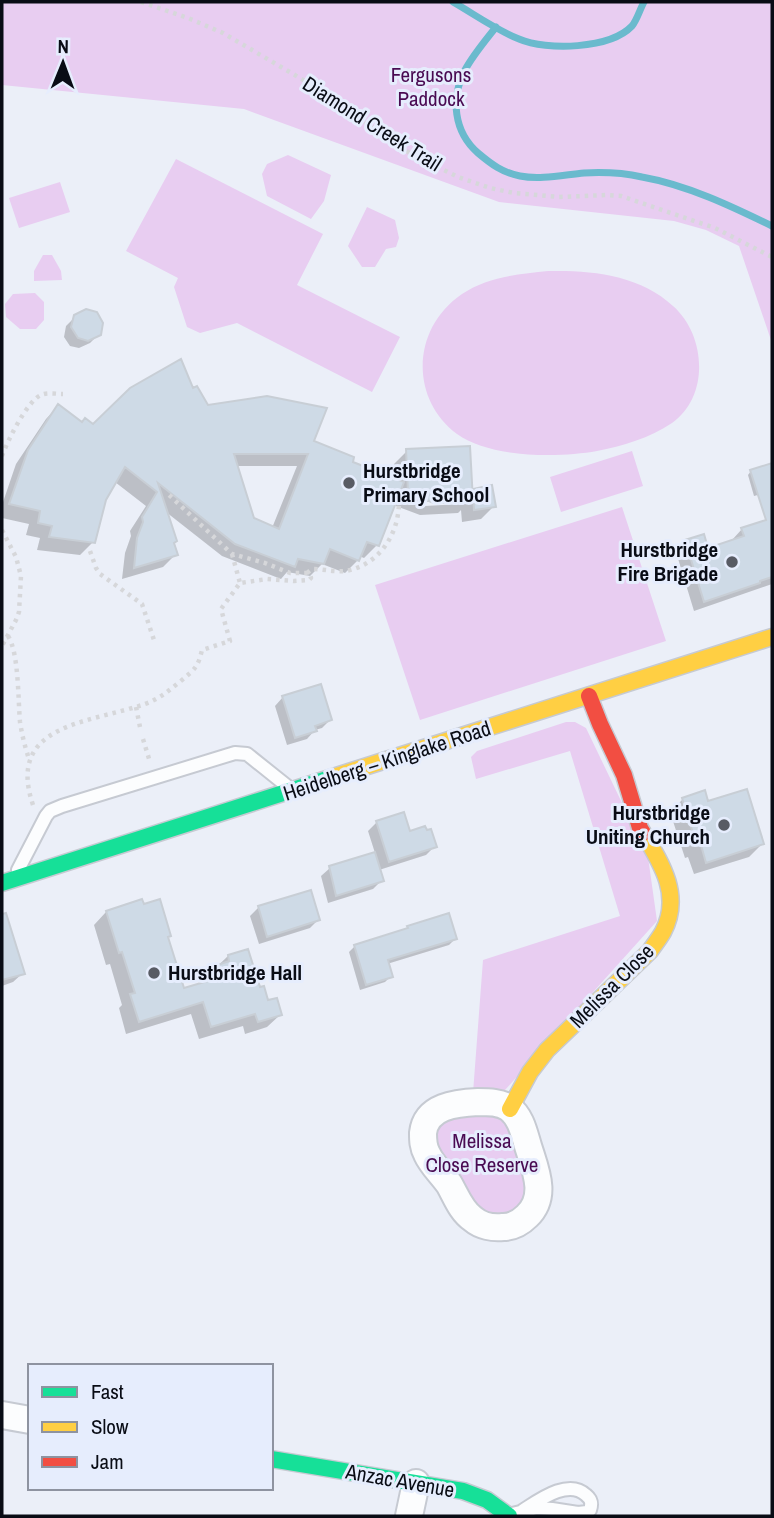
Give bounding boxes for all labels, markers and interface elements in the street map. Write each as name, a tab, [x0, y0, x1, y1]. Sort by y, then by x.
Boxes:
north arrow	[28, 28, 98, 98]
text: N	[57, 33, 69, 59]
park label: Fergusons Paddock	[391, 60, 471, 113]
street label: Diamond Creek Trail	[297, 69, 447, 178]
place label: Hurstbridge Primary School	[363, 456, 489, 509]
marker: Hurstbridge Primary School	[341, 475, 357, 491]
place label: Hurstbridge Fire Brigade	[618, 535, 718, 588]
marker: Hurstbridge Fire Brigade	[724, 554, 740, 570]
street label: Heidelberg – Kinglake Road	[279, 713, 494, 808]
place label: Hurstbridge Uniting Church	[586, 798, 710, 851]
marker: Hurstbridge Uniting Church	[716, 817, 732, 833]
street label: Melissa Close	[563, 937, 660, 1034]
place label: Hurstbridge Hall	[168, 958, 302, 987]
marker: Hurstbridge Hall	[146, 965, 162, 981]
park label: Melissa Close Reserve	[426, 1126, 538, 1179]
legend	[28, 1364, 273, 1490]
text: Fast	[91, 1377, 124, 1406]
text: Slow	[91, 1412, 129, 1441]
text: Jam	[91, 1447, 124, 1476]
street label: Anzac Avenue	[343, 1457, 457, 1504]

